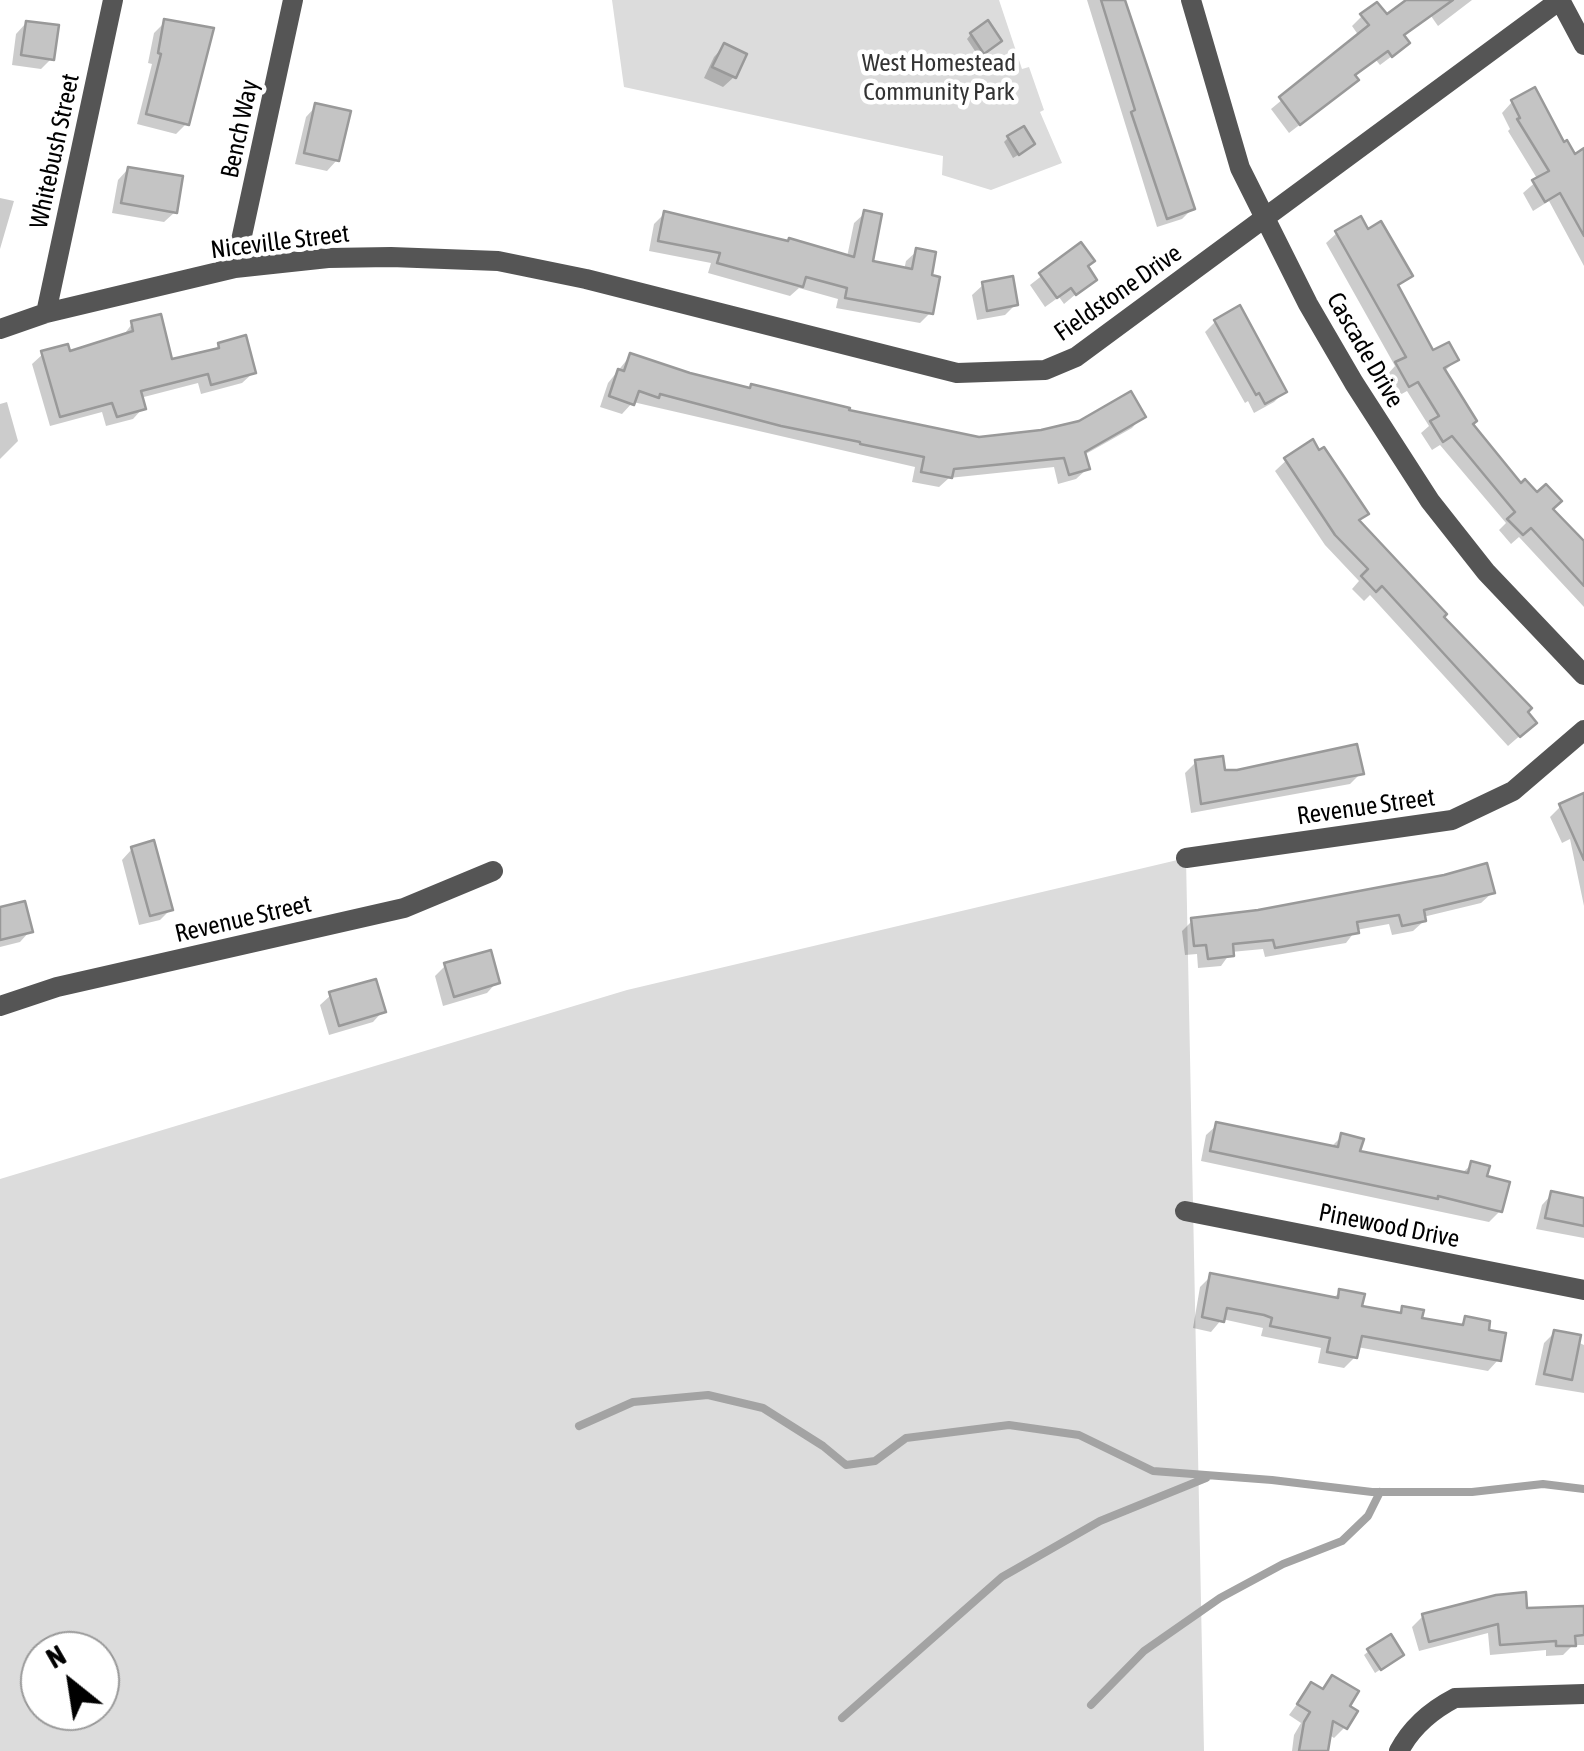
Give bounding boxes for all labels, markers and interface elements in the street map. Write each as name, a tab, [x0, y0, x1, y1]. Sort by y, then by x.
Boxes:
park label: West Homestead Community Park	[862, 48, 1016, 107]
street label: Whitebush Street	[24, 71, 86, 231]
street label: Bench Way	[215, 77, 265, 181]
street label: Niceville Street	[209, 219, 351, 265]
street label: Fieldstone Drive	[1049, 238, 1187, 348]
street label: Cascade Drive	[1320, 287, 1410, 413]
street label: Revenue Street	[1295, 782, 1437, 832]
street label: Revenue Street	[172, 889, 314, 949]
street label: Pinewood Drive	[1316, 1198, 1462, 1254]
north arrow	[20, 1631, 120, 1731]
text: N	[41, 1639, 71, 1675]

